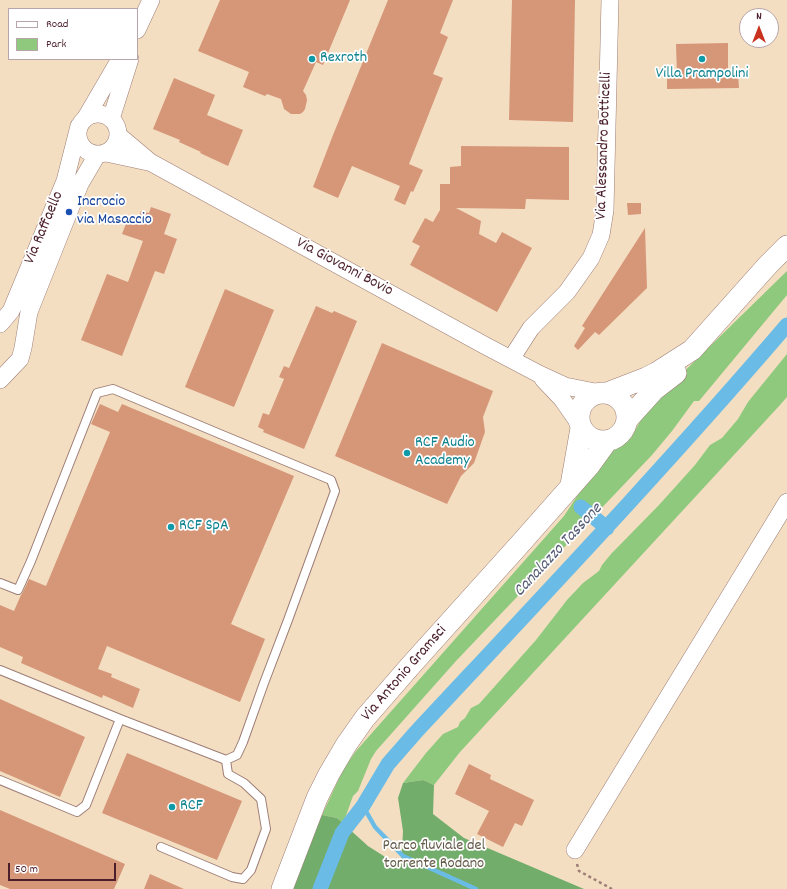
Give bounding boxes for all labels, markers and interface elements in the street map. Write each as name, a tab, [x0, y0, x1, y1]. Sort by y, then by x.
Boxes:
legend	[8, 8, 138, 60]
north arrow	[739, 8, 779, 48]
text: N	[756, 9, 762, 25]
text: Road	[46, 16, 68, 33]
text: Park	[46, 36, 66, 53]
place label: Rexroth	[320, 49, 367, 69]
marker: Rexroth	[307, 54, 317, 64]
marker: Villa Prampolini	[697, 54, 707, 64]
place label: Villa Prampolini	[656, 65, 748, 85]
street label: Via Alessandro Botticelli	[593, 72, 617, 220]
street label: Via Raffaello	[21, 189, 69, 267]
place label: Incrocio via Masaccio	[77, 193, 152, 231]
marker: Incrocio via Masaccio	[64, 207, 74, 217]
street label: Via Giovanni Bovio	[292, 234, 396, 302]
place label: RCF Audio Academy	[415, 434, 475, 472]
marker: RCF Audio Academy	[402, 448, 412, 458]
water label: Canalazzo Tassone	[510, 500, 608, 602]
place label: RCF SpA	[179, 517, 229, 537]
marker: RCF SpA	[166, 522, 176, 532]
street label: Via Antonio Gramsci	[358, 622, 452, 726]
place label: RCF	[180, 797, 203, 817]
marker: RCF	[167, 802, 177, 812]
park label: Parco fluviale del torrente Rodano	[383, 837, 485, 875]
scale bar	[10, 855, 118, 881]
text: 50 m	[15, 861, 38, 878]

